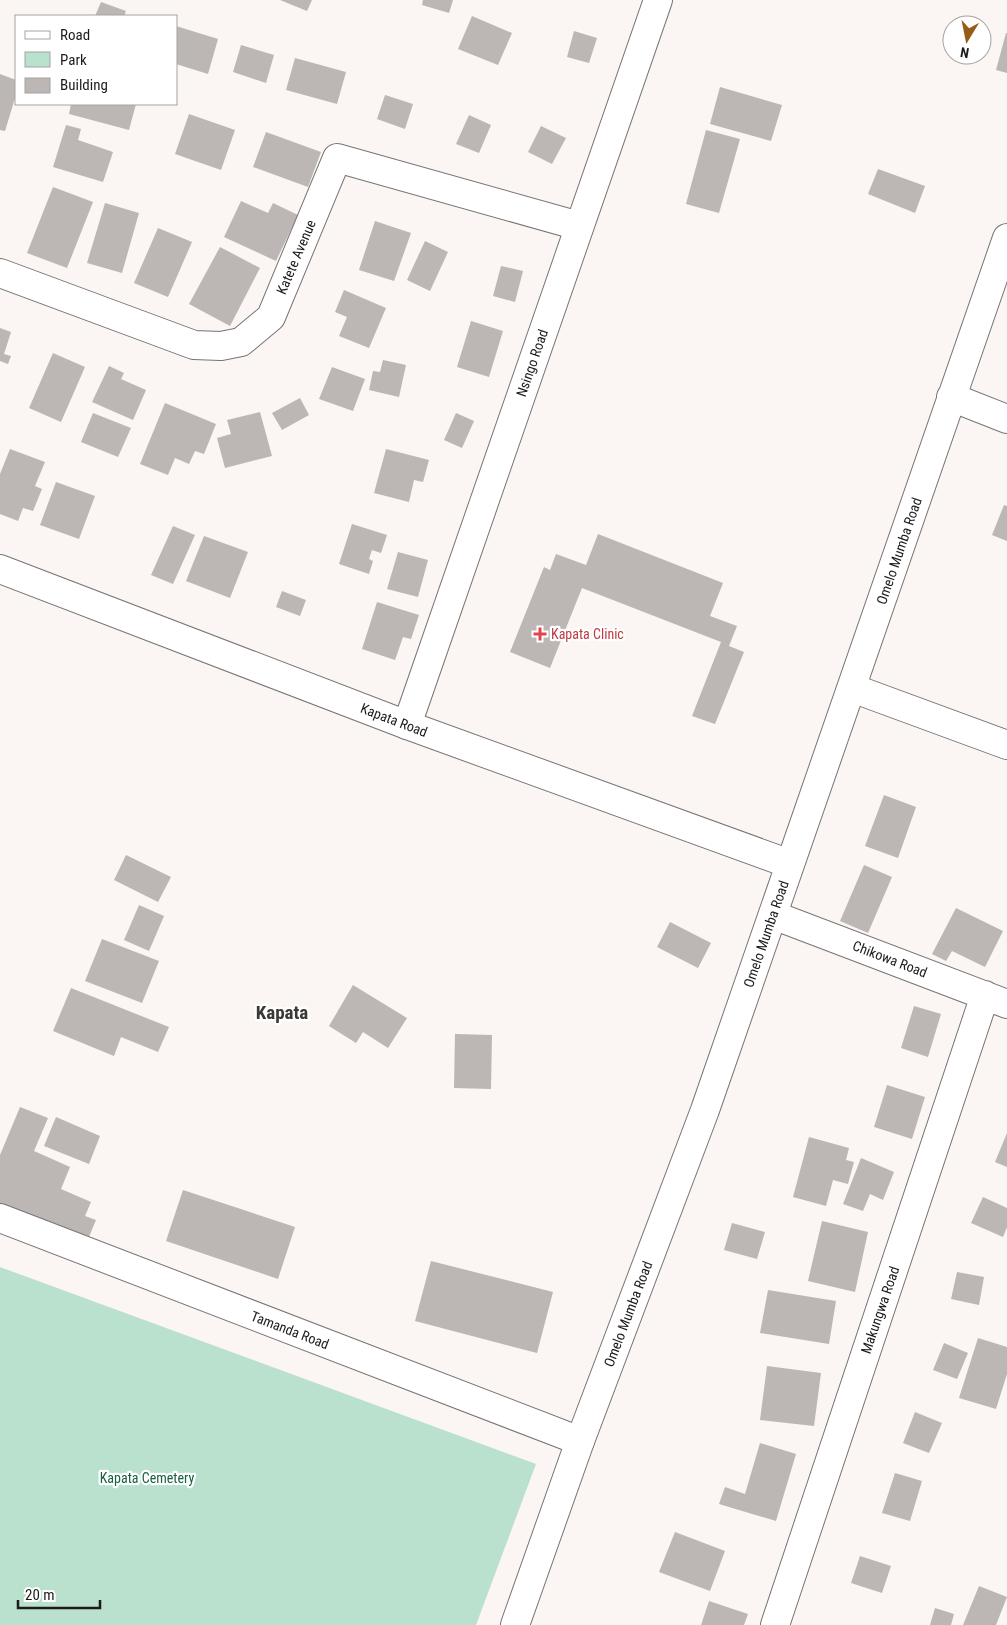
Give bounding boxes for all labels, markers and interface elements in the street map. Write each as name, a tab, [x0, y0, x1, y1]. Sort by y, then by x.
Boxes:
legend	[15, 15, 178, 105]
north arrow	[942, 15, 992, 65]
text: Road	[60, 26, 90, 44]
text: N	[959, 44, 970, 61]
text: Park	[60, 51, 87, 69]
text: Building	[60, 76, 108, 94]
street label: Katete Avenue	[273, 217, 319, 297]
street label: Nsingo Road	[513, 327, 551, 399]
street label: Omelo Mumba Road	[873, 496, 925, 606]
place label: Kapata Clinic	[551, 626, 624, 642]
marker: Kapata Clinic	[533, 627, 547, 641]
street label: Kapata Road	[358, 700, 430, 740]
street label: Omelo Mumba Road	[740, 879, 792, 989]
street label: Chikowa Road	[851, 937, 929, 981]
district label: Kapata	[256, 1001, 308, 1024]
street label: Omelo Mumba Road	[600, 1259, 656, 1369]
street label: Makungwa Road	[858, 1264, 902, 1356]
street label: Tamanda Road	[249, 1308, 331, 1352]
park label: Kapata Cemetery	[100, 1470, 194, 1486]
scale bar	[18, 1578, 100, 1610]
text: 20 m	[25, 1586, 55, 1604]

